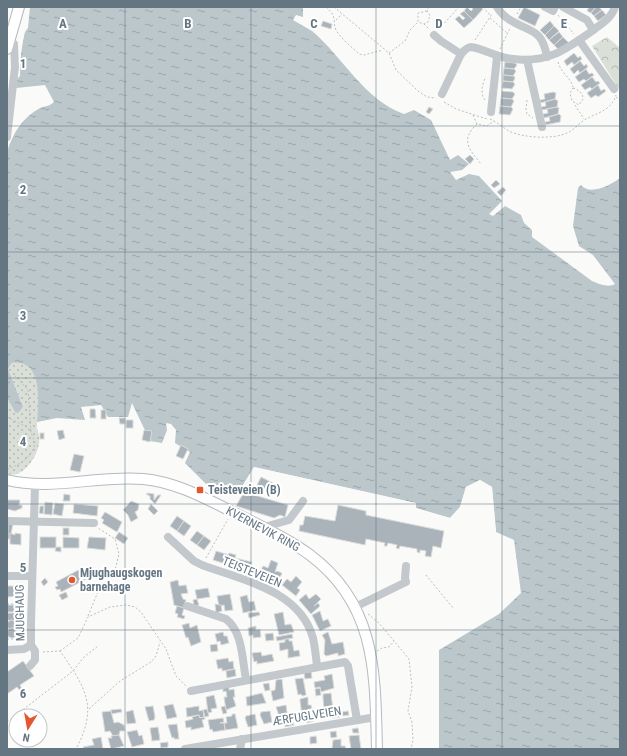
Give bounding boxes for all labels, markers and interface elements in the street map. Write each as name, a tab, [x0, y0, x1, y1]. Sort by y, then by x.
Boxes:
text: A	[59, 16, 67, 31]
text: B	[184, 16, 192, 31]
text: C	[310, 16, 318, 31]
text: D	[435, 16, 443, 31]
text: E	[561, 16, 568, 31]
text: 1	[20, 56, 26, 71]
text: 2	[20, 182, 27, 197]
text: 3	[20, 308, 26, 323]
text: 4	[20, 434, 27, 449]
place label: Teisteveien (B)	[208, 483, 281, 497]
marker: Teisteveien (B)	[195, 485, 205, 495]
street label: KVERNEVIK RING	[224, 504, 302, 554]
street label: TEISTEVEIEN	[220, 554, 284, 590]
text: 5	[20, 560, 27, 575]
place label: Mjughaugskogen barnehage	[80, 566, 162, 594]
marker: Mjughaugskogen barnehage	[67, 575, 77, 585]
street label: MJUGHAUG	[13, 584, 27, 642]
text: 6	[20, 686, 27, 701]
street label: ÆRFUGLVEIEN	[271, 704, 342, 729]
north arrow	[8, 708, 48, 748]
text: N	[21, 730, 31, 744]

